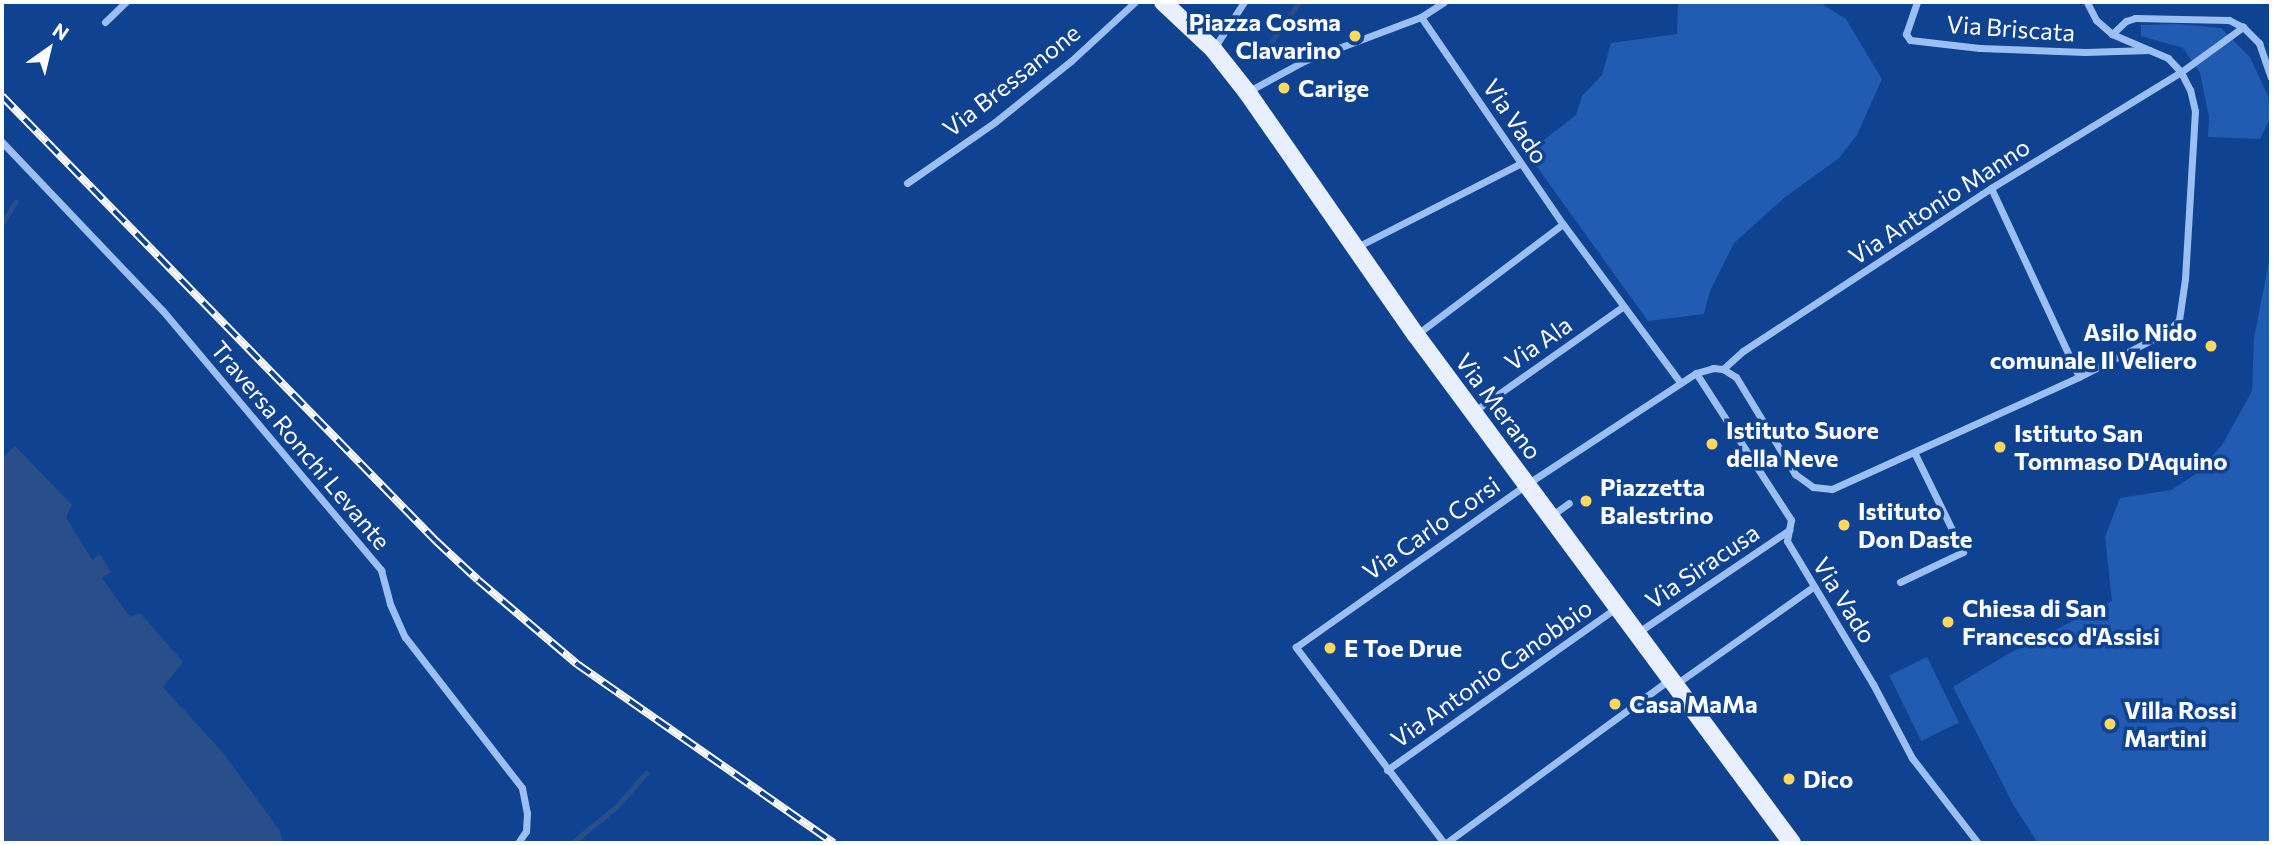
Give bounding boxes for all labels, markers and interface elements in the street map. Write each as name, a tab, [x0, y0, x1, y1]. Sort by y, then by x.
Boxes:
place label: Piazza Cosma Clavarino	[1189, 8, 1341, 64]
street label: Via Briscata	[1946, 9, 2076, 47]
north arrow	[14, 14, 84, 84]
text: N	[49, 18, 73, 45]
street label: Via Bressanone	[937, 18, 1085, 142]
marker: Piazza Cosma Clavarino	[1347, 28, 1363, 44]
street label: Via Vado	[1477, 73, 1555, 169]
place label: Carige	[1298, 74, 1369, 102]
marker: Carige	[1276, 80, 1292, 96]
street label: Via Antonio Manno	[1843, 132, 2035, 270]
street label: Via Ala	[1499, 310, 1577, 376]
place label: Asilo Nido comunale Il Veliero	[1990, 318, 2197, 374]
street label: Traversa Ronchi Levante	[205, 335, 397, 555]
marker: Asilo Nido comunale Il Veliero	[2203, 338, 2219, 354]
street label: Via Merano	[1450, 347, 1548, 465]
place label: Istituto Suore della Neve	[1726, 416, 1879, 472]
place label: Istituto San Tommaso D'Aquino	[2014, 419, 2228, 475]
marker: Istituto Suore della Neve	[1704, 436, 1720, 452]
marker: Istituto San Tommaso D'Aquino	[1992, 439, 2008, 455]
street label: Via Carlo Corsi	[1357, 470, 1505, 586]
place label: Piazzetta Balestrino	[1600, 473, 1714, 529]
marker: Piazzetta Balestrino	[1578, 493, 1594, 509]
place label: Istituto Don Daste	[1858, 497, 1972, 553]
marker: Istituto Don Daste	[1836, 517, 1852, 533]
street label: Via Siracusa	[1640, 518, 1764, 614]
street label: Via Vado	[1807, 552, 1883, 648]
street label: Via Antonio Canobbio	[1385, 593, 1597, 753]
place label: Chiesa di San Francesco d'Assisi	[1962, 594, 2160, 650]
marker: Chiesa di San Francesco d'Assisi	[1940, 614, 1956, 630]
place label: E Toe Drue	[1344, 634, 1462, 662]
marker: E Toe Drue	[1322, 640, 1338, 656]
place label: Casa MaMa	[1629, 690, 1758, 718]
marker: Casa MaMa	[1607, 696, 1623, 712]
place label: Villa Rossi Martini	[2124, 696, 2237, 752]
marker: Villa Rossi Martini	[2102, 716, 2118, 732]
place label: Dico	[1803, 765, 1853, 793]
marker: Dico	[1781, 771, 1797, 787]

